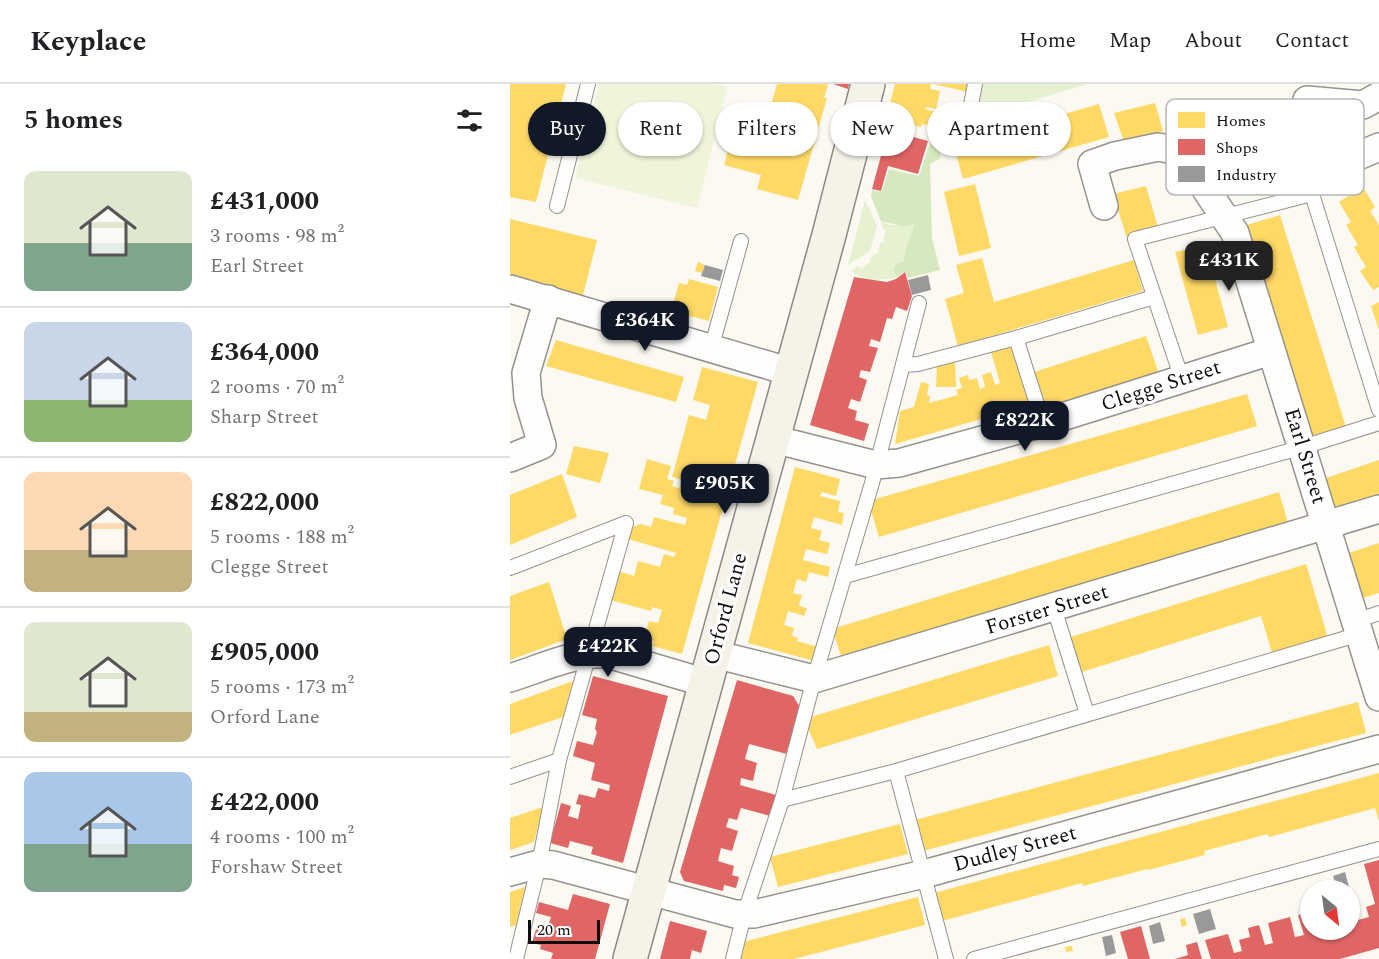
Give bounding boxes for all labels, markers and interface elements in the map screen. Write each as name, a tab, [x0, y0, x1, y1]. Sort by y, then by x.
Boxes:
text: Keyplace	[30, 20, 146, 63]
text: Home	[1019, 25, 1076, 57]
text: Map	[1109, 25, 1151, 57]
text: About	[1184, 25, 1242, 57]
text: Contact	[1275, 25, 1349, 57]
legend	[1166, 99, 1364, 195]
text: 5 homes	[24, 100, 123, 140]
chip: Buy	[528, 102, 606, 156]
chip: Rent	[618, 102, 703, 156]
chip: Filters	[715, 102, 818, 156]
chip: New	[830, 102, 915, 156]
chip: Apartment	[927, 102, 1071, 156]
icon: filters	[453, 104, 486, 137]
text: Homes	[1216, 109, 1266, 133]
text: Shops	[1216, 136, 1258, 160]
text: Industry	[1216, 163, 1277, 187]
text: £431,000	[210, 181, 319, 221]
icon: home	[72, 195, 144, 267]
text: 3 rooms · 98 m²	[210, 221, 344, 251]
pin: £431K	[1187, 241, 1271, 292]
text: £431K	[1199, 245, 1259, 275]
text: Earl Street	[210, 251, 304, 281]
pin: £364K	[603, 301, 687, 352]
text: £364K	[615, 305, 675, 335]
text: £364,000	[210, 332, 319, 372]
icon: home	[72, 346, 144, 418]
street label: Clegge Street	[1097, 352, 1225, 420]
text: 2 rooms · 70 m²	[210, 372, 344, 402]
pin: £822K	[983, 401, 1067, 452]
text: Sharp Street	[210, 402, 319, 432]
street label: Earl Street	[1275, 404, 1335, 508]
text: £822K	[995, 405, 1055, 435]
pin: £905K	[683, 464, 767, 515]
text: £905K	[695, 468, 755, 498]
text: £822,000	[210, 482, 319, 522]
icon: home	[72, 496, 144, 568]
text: 5 rooms · 188 m²	[210, 522, 354, 552]
street label: Orford Lane	[696, 549, 756, 669]
text: Clegge Street	[210, 552, 328, 582]
street label: Forster Street	[982, 576, 1112, 644]
pin: £422K	[566, 627, 650, 678]
text: £422K	[578, 631, 638, 661]
text: £905,000	[210, 632, 319, 672]
icon: home	[72, 646, 144, 718]
text: 5 rooms · 173 m²	[210, 672, 354, 702]
text: Orford Lane	[210, 702, 320, 732]
text: £422,000	[210, 782, 319, 822]
icon: home	[72, 796, 144, 868]
street label: Dudley Street	[950, 817, 1080, 881]
text: 4 rooms · 100 m²	[210, 822, 354, 852]
text: Forshaw Street	[210, 852, 343, 882]
north arrow	[1300, 880, 1360, 940]
map controls	[1300, 880, 1360, 940]
scale bar	[528, 917, 600, 944]
text: 20 m	[537, 918, 571, 942]

